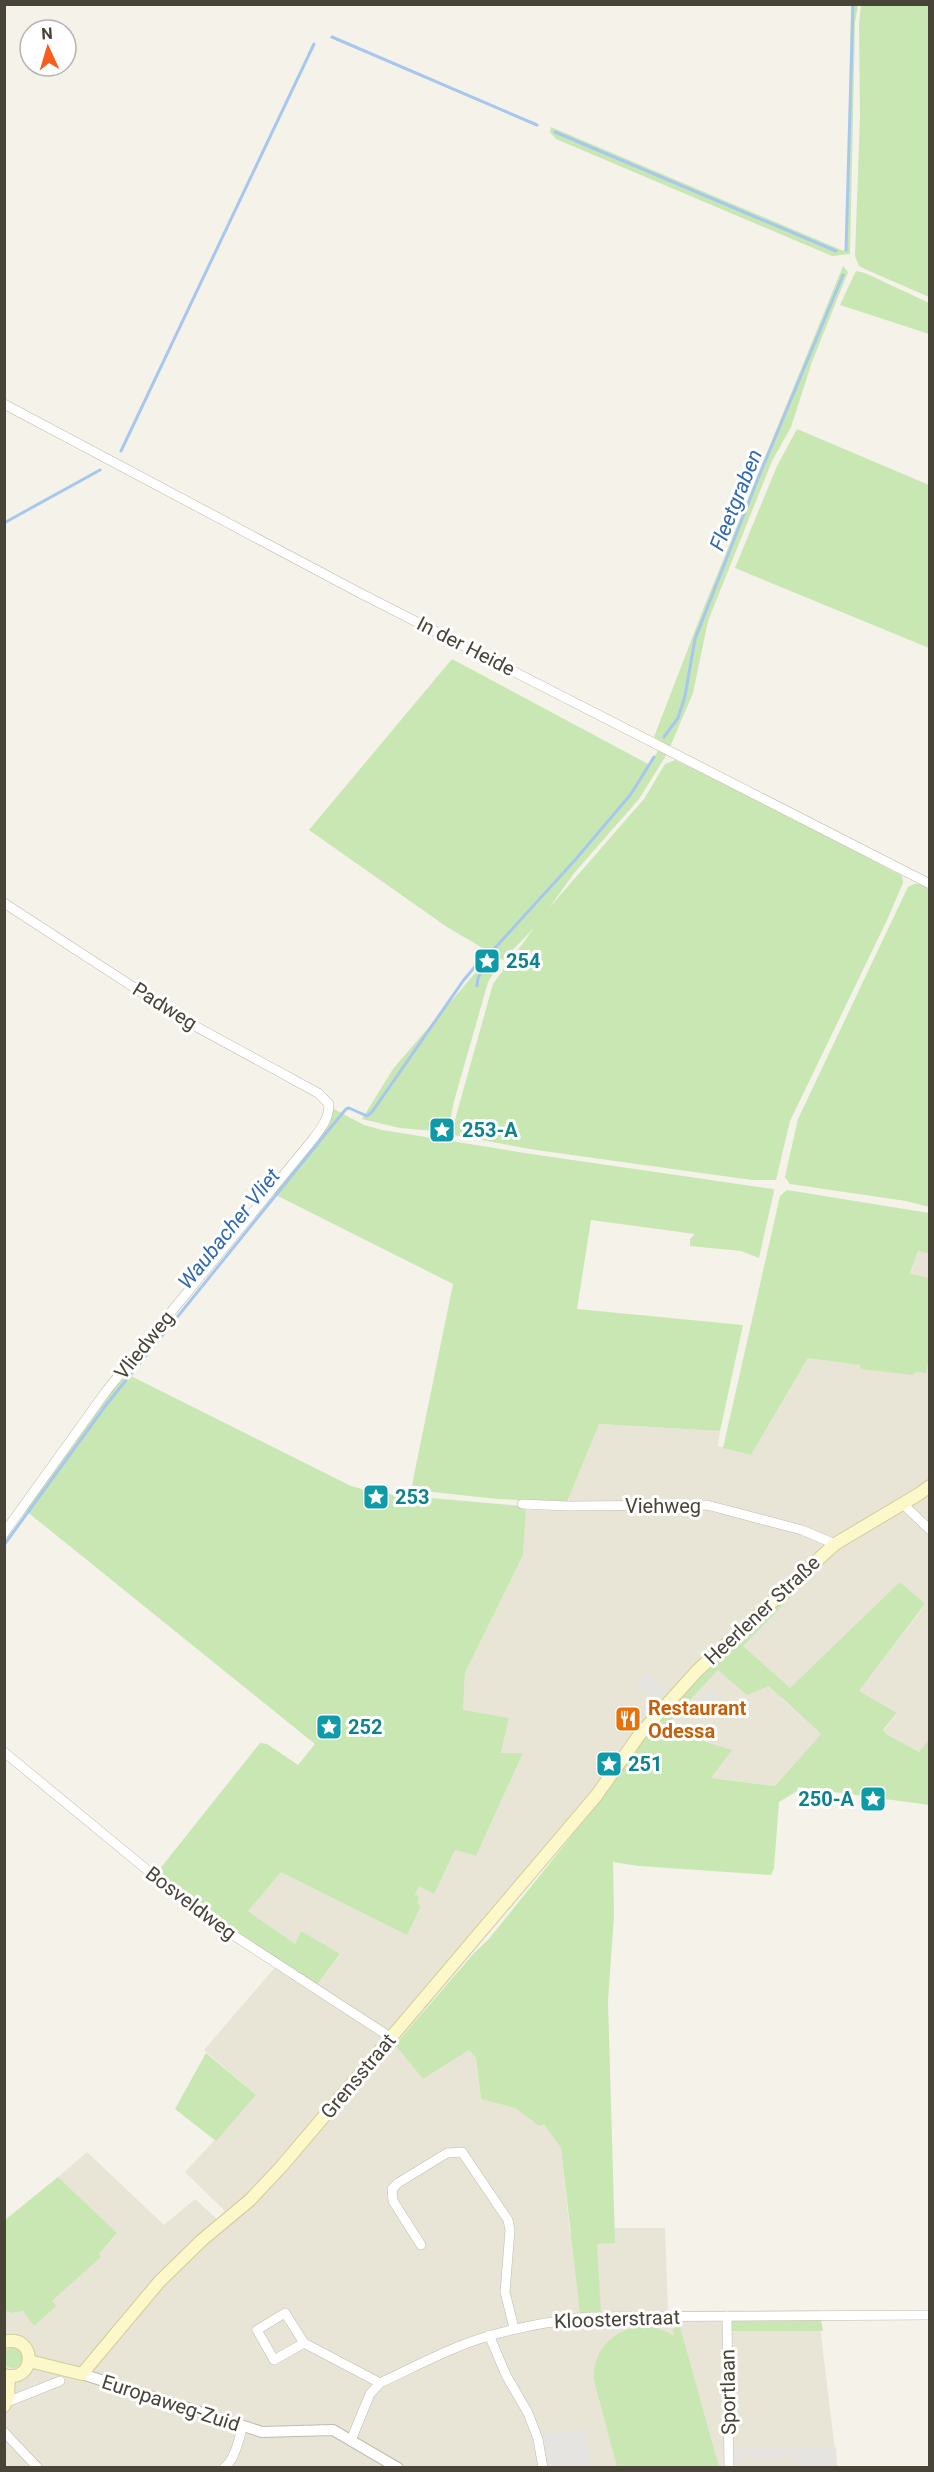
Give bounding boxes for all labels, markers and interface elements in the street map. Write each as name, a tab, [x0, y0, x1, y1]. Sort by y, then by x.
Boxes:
north arrow	[18, 18, 78, 78]
text: N	[41, 24, 53, 43]
water label: Fleetgraben	[705, 446, 767, 554]
street label: In der Heide	[413, 611, 519, 681]
place icon: 254	[472, 946, 502, 976]
place label: 254	[506, 949, 540, 973]
street label: Padweg	[128, 977, 202, 1035]
place icon: 253-A	[427, 1115, 457, 1145]
place label: 253-A	[462, 1118, 518, 1142]
water label: Waubacher Vliet	[173, 1164, 285, 1294]
street label: Vliedweg	[109, 1306, 179, 1384]
place icon: 253	[361, 1482, 391, 1512]
place label: 253	[395, 1485, 429, 1509]
street label: Viehweg	[625, 1494, 701, 1518]
street label: Heerlener Straße	[699, 1550, 825, 1670]
place label: Restaurant Odessa	[648, 1696, 746, 1743]
restaurant icon: Restaurant Odessa	[613, 1704, 643, 1734]
place icon: 252	[314, 1712, 344, 1742]
place label: 252	[348, 1715, 382, 1739]
place icon: 251	[594, 1749, 624, 1779]
place label: 251	[628, 1752, 662, 1776]
place icon: 250-A	[858, 1784, 888, 1814]
place label: 250-A	[798, 1787, 855, 1811]
street label: Bosveldweg	[141, 1861, 241, 1945]
street label: Grensstraat	[315, 2029, 401, 2123]
street label: Kloosterstraat	[554, 2305, 680, 2333]
street label: Sportlaan	[715, 2349, 741, 2435]
street label: Europaweg-Zuid	[99, 2369, 243, 2437]

